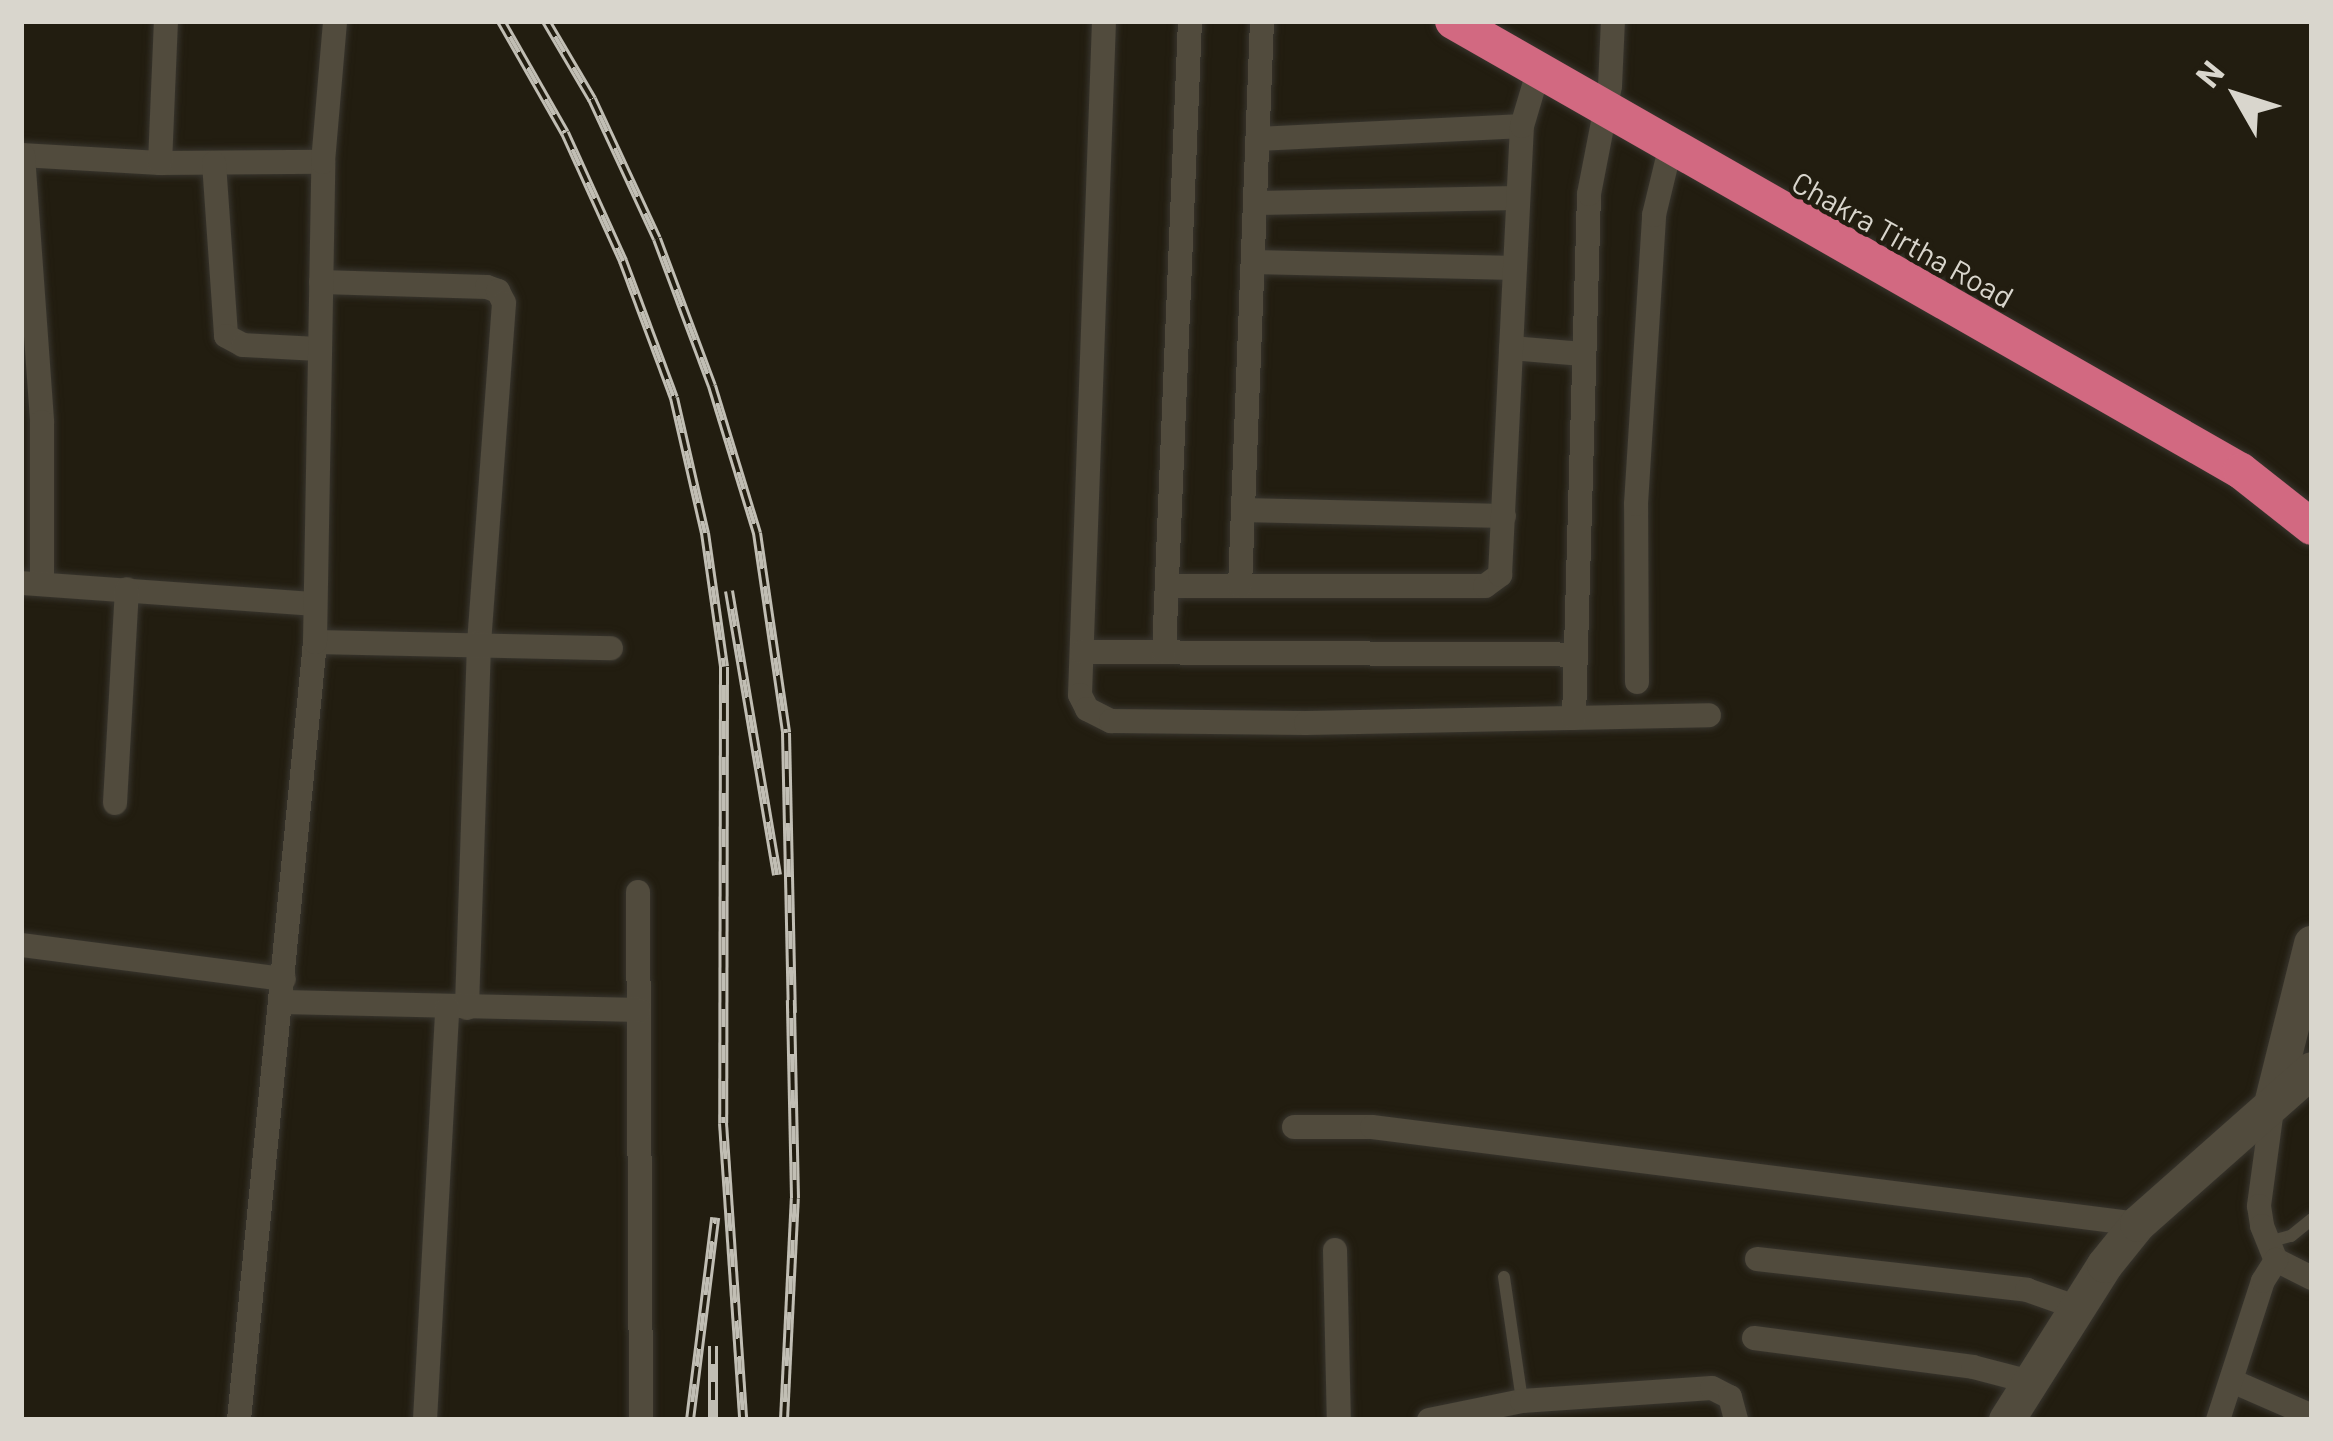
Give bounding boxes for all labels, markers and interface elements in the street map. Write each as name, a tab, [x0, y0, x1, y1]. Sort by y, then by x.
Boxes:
north arrow	[2177, 36, 2297, 156]
text: N	[2187, 52, 2231, 94]
street label: Chakra Tirtha Road	[1786, 163, 2020, 315]

